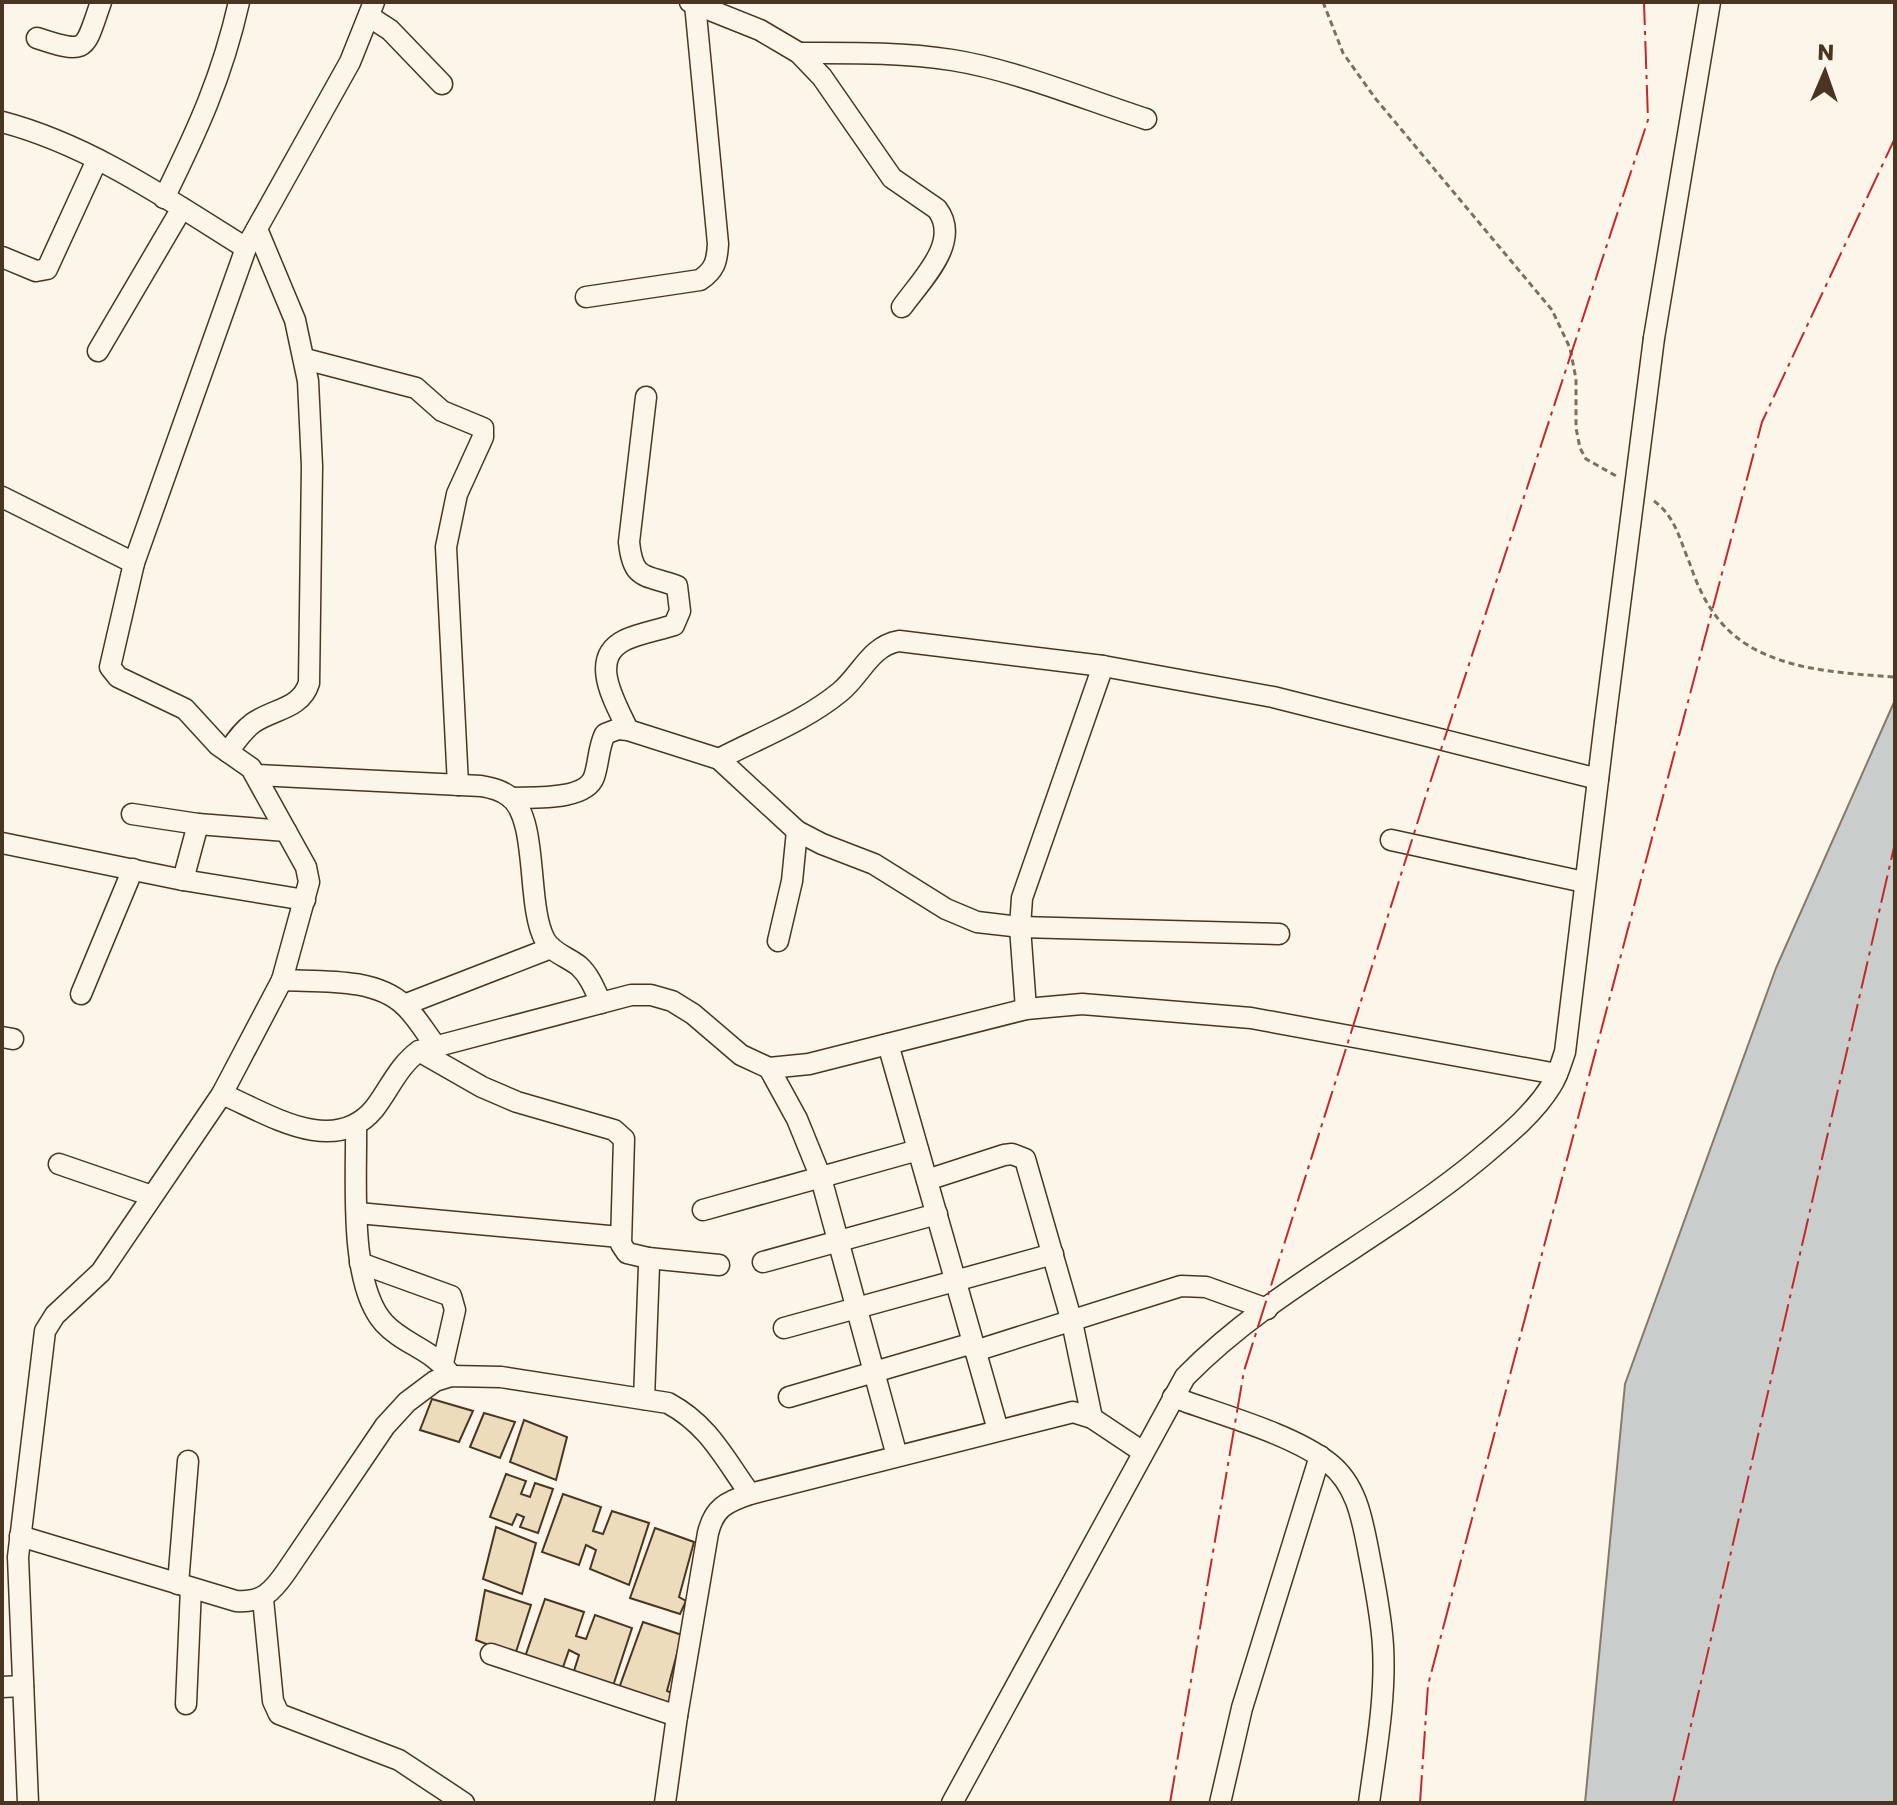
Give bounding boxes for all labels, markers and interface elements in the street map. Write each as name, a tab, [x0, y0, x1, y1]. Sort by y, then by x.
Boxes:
north arrow	[1785, 32, 1865, 112]
text: N	[1817, 37, 1834, 68]

